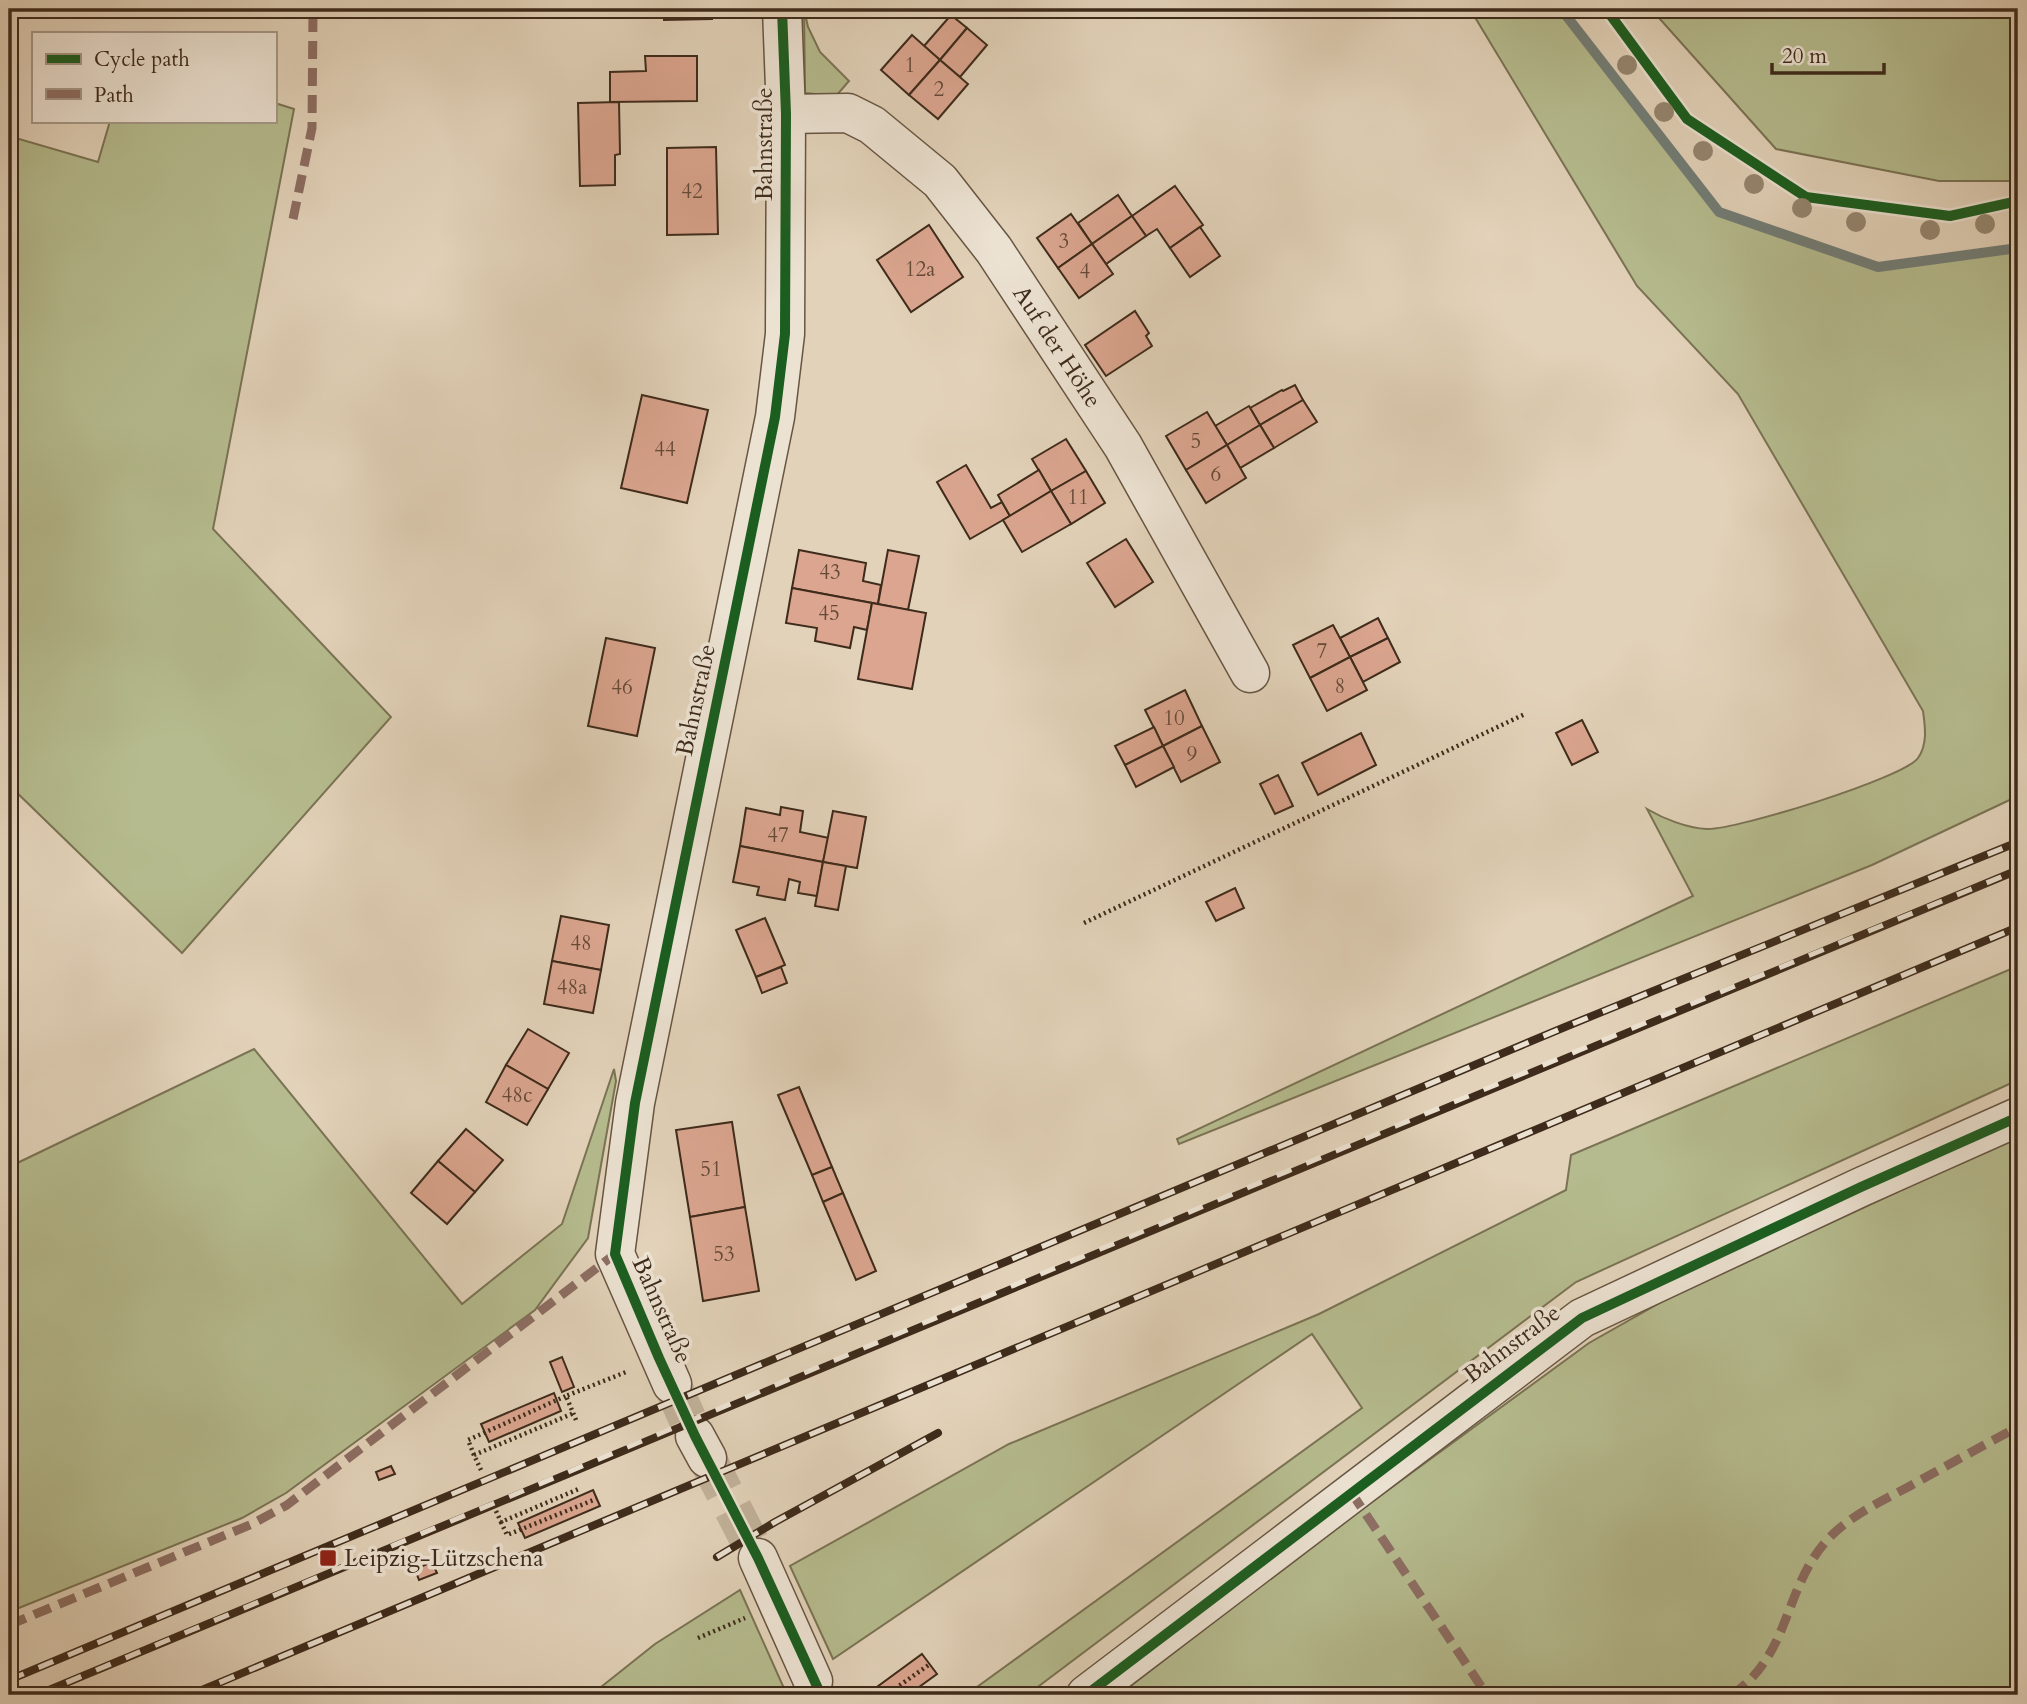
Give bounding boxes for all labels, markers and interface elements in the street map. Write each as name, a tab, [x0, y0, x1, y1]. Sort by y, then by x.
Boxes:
legend	[32, 32, 276, 122]
scale bar	[1772, 32, 1884, 76]
text: 20 m	[1782, 42, 1827, 71]
text: Cycle path	[94, 45, 190, 74]
house number: 1	[905, 51, 915, 80]
house number: 2	[934, 75, 945, 104]
text: Path	[94, 81, 134, 110]
street label: Bahnstraße	[748, 87, 781, 201]
house number: 42	[681, 177, 703, 206]
house number: 3	[1059, 227, 1069, 256]
house number: 12a	[905, 255, 935, 284]
house number: 4	[1080, 257, 1091, 286]
street label: Auf der Höhe	[1005, 279, 1110, 414]
house number: 5	[1191, 427, 1201, 456]
house number: 44	[654, 435, 676, 464]
house number: 6	[1211, 460, 1221, 489]
house number: 11	[1067, 483, 1089, 512]
house number: 43	[819, 558, 841, 587]
house number: 45	[818, 599, 840, 628]
house number: 7	[1317, 637, 1328, 666]
street label: Bahnstraße	[668, 641, 724, 759]
house number: 8	[1335, 672, 1345, 701]
house number: 46	[611, 673, 633, 702]
house number: 10	[1163, 704, 1185, 733]
house number: 9	[1187, 740, 1198, 769]
house number: 47	[767, 821, 789, 850]
house number: 48	[570, 929, 592, 958]
house number: 48a	[557, 973, 587, 1002]
house number: 48c	[501, 1081, 533, 1110]
house number: 51	[700, 1155, 722, 1184]
house number: 53	[713, 1240, 735, 1269]
street label: Bahnstraße	[624, 1251, 700, 1369]
street label: Bahnstraße	[1457, 1297, 1567, 1391]
place label: Leipzig-Lützschena	[344, 1542, 544, 1575]
marker: Leipzig-Lützschena	[318, 1548, 338, 1568]

